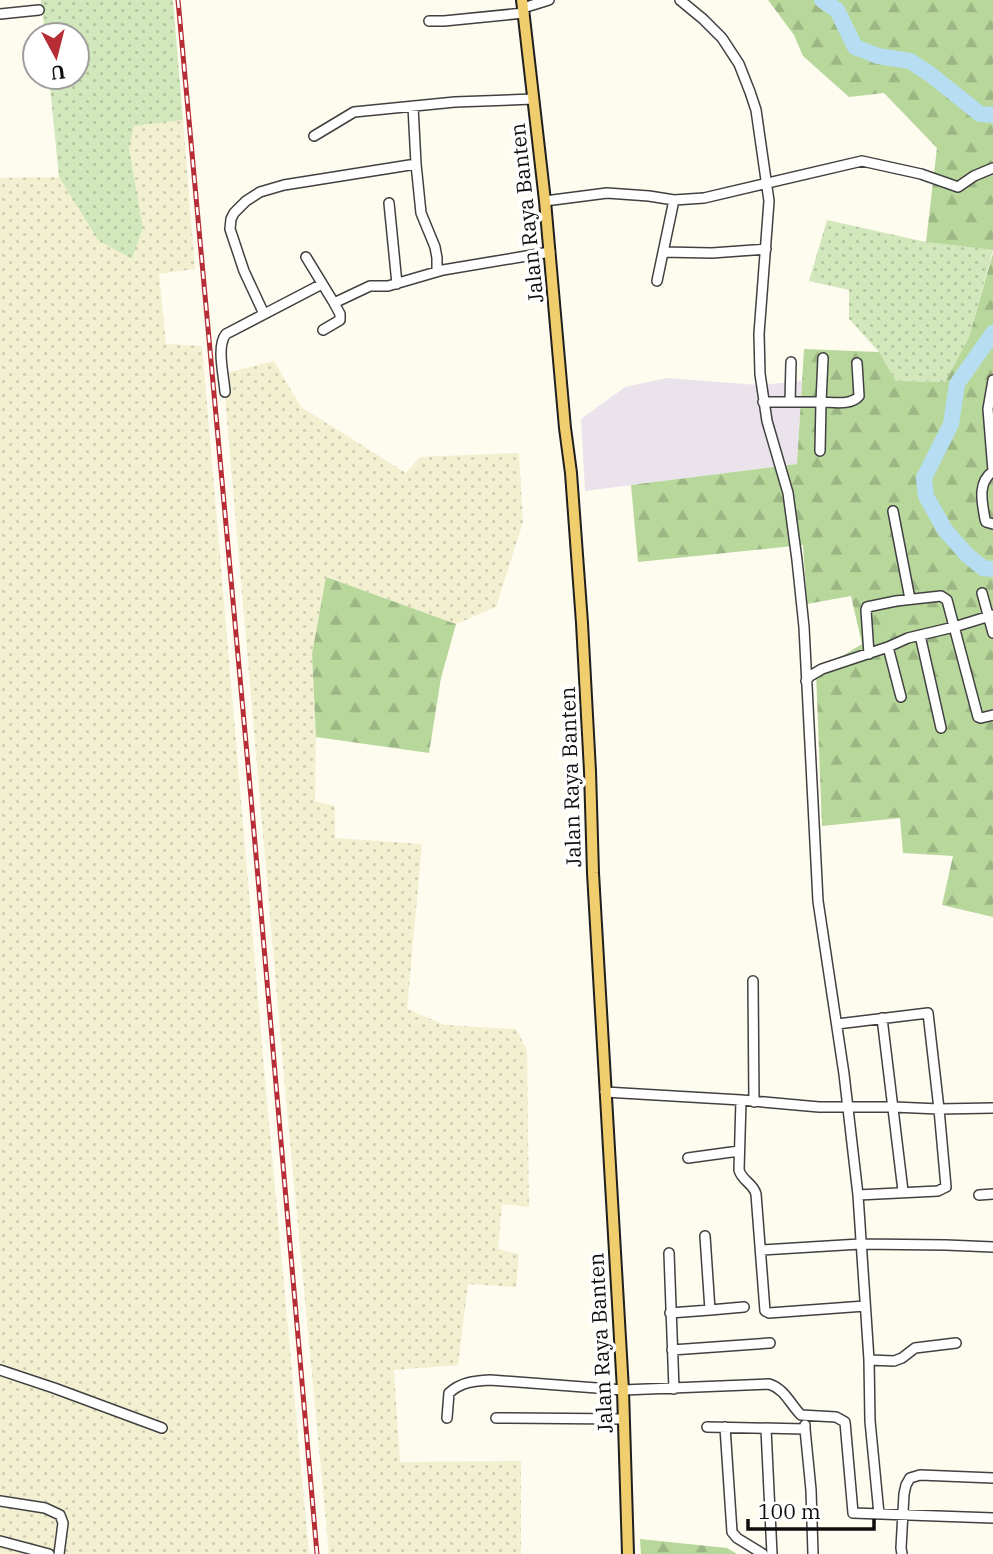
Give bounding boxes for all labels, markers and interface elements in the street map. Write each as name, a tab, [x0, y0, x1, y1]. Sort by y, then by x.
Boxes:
north arrow	[21, 21, 91, 91]
text: U	[49, 60, 67, 86]
street label: Jalan Raya Banten	[503, 122, 549, 304]
street label: Jalan Raya Banten	[553, 686, 587, 868]
street label: Jalan Raya Banten	[581, 1252, 619, 1434]
scale bar	[748, 1488, 874, 1532]
text: 100 m	[758, 1497, 821, 1525]

